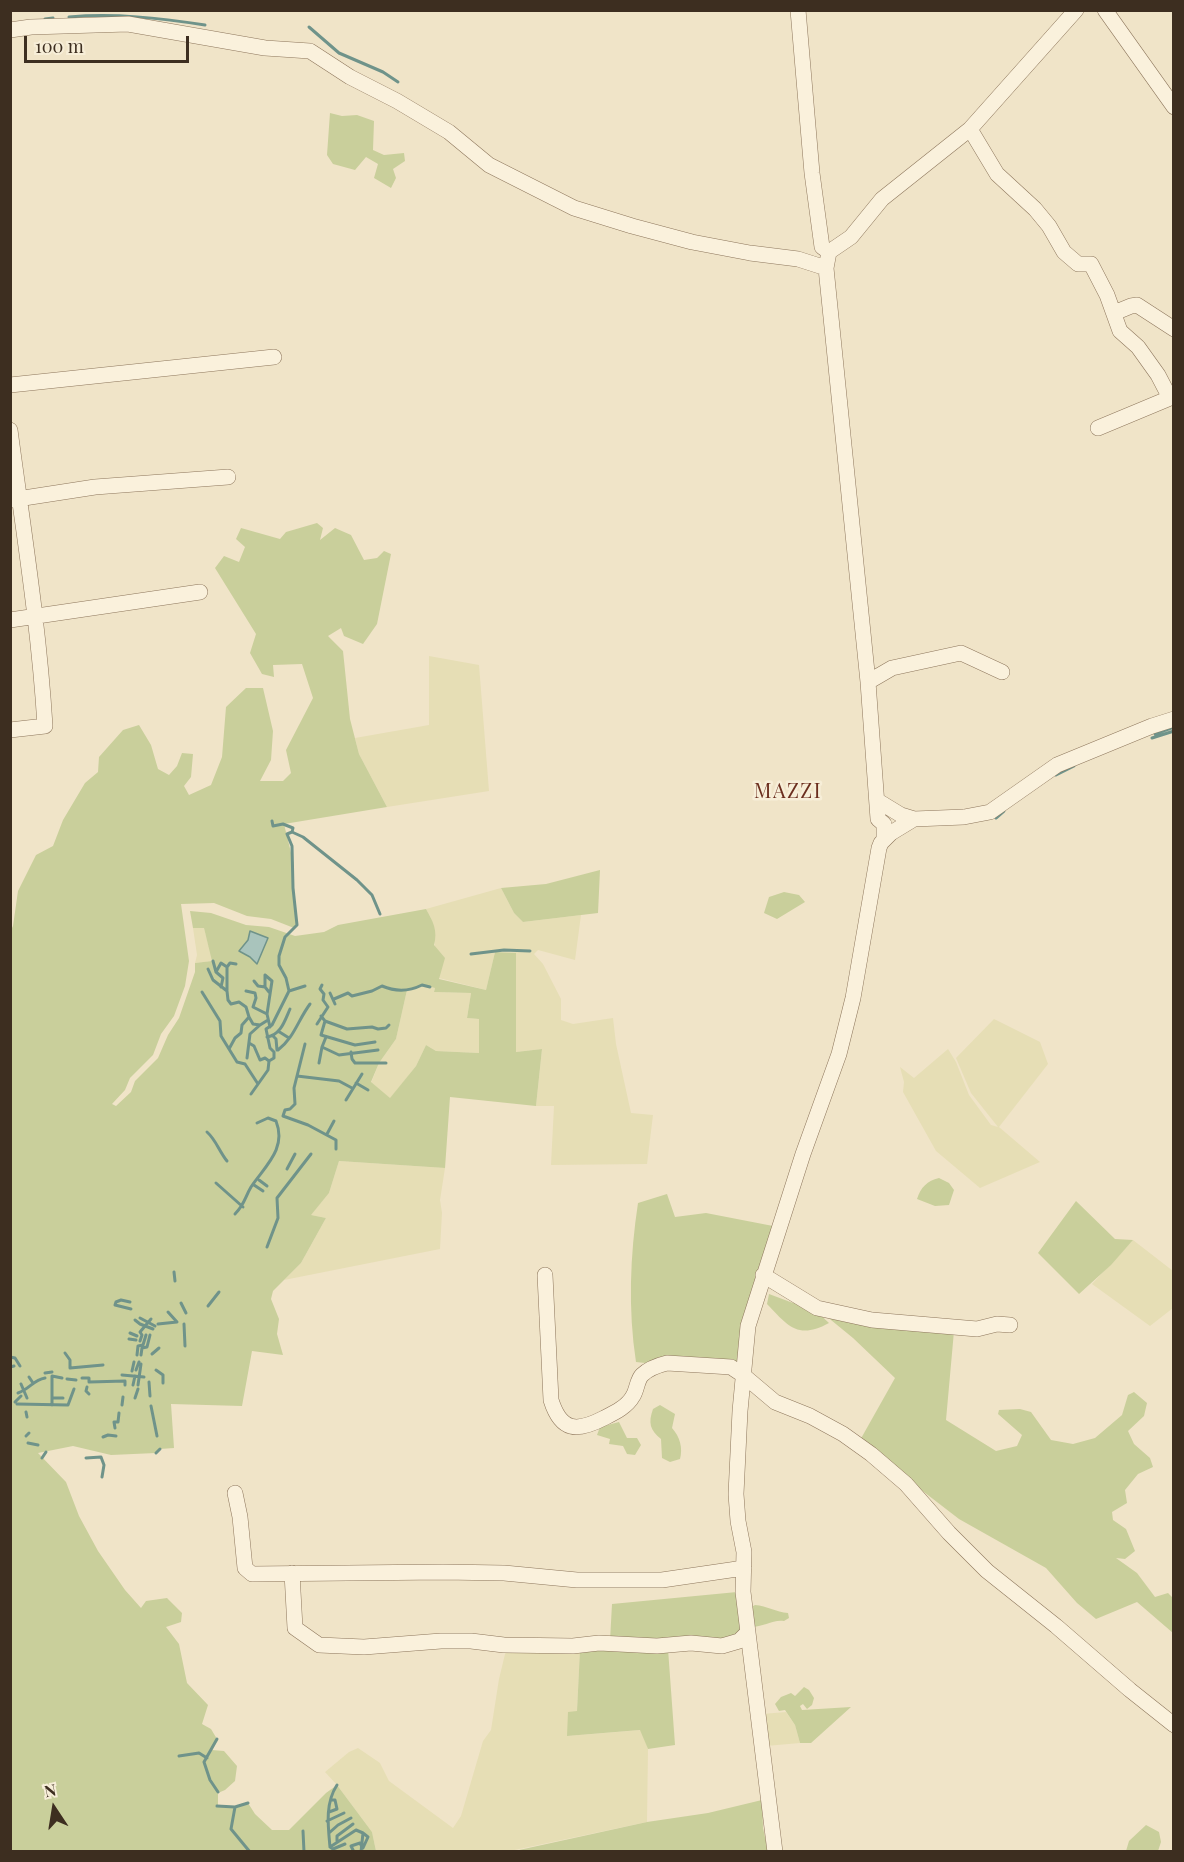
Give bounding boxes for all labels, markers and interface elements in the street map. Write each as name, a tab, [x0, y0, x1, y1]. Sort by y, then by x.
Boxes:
scale bar	[27, 24, 192, 62]
text: 100 m	[35, 34, 84, 58]
district label: MAZZI	[754, 780, 822, 804]
north arrow	[24, 1778, 84, 1838]
text: N	[42, 1778, 58, 1801]

